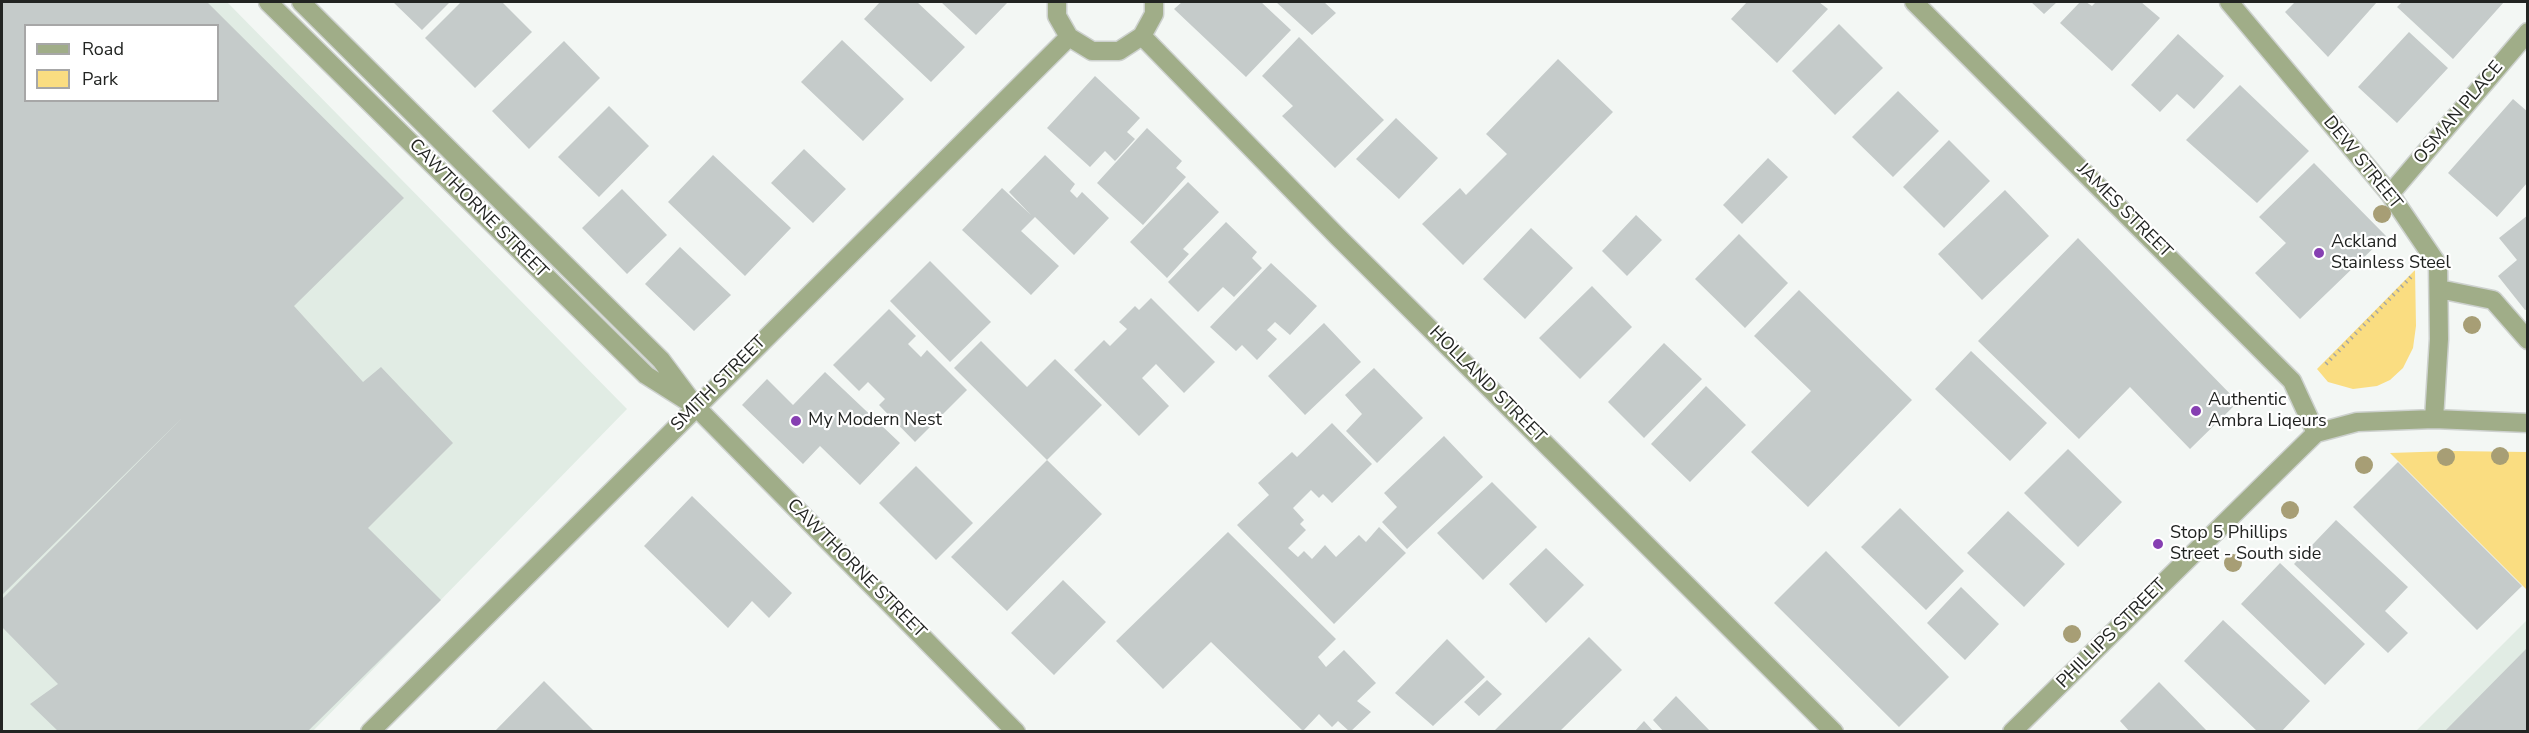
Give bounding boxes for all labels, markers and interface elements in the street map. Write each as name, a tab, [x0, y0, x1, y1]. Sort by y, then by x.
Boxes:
legend	[24, 24, 219, 102]
text: Road	[82, 37, 124, 61]
street label: OSMAN PLACE	[2410, 57, 2508, 169]
text: Park	[82, 67, 118, 91]
street label: DEW STREET	[2318, 112, 2406, 214]
street label: CAWTHORNE STREET	[404, 135, 552, 283]
street label: JAMES STREET	[2072, 159, 2176, 263]
place label: Ackland Stainless Steel	[2331, 232, 2451, 274]
marker: Ackland Stainless Steel	[2312, 246, 2326, 260]
street label: HOLLAND STREET	[1424, 322, 1550, 448]
street label: SMITH STREET	[667, 332, 771, 436]
place label: Authentic Ambra Liqeurs	[2208, 390, 2327, 432]
marker: Authentic Ambra Liqeurs	[2189, 404, 2203, 418]
place label: My Modern Nest	[808, 410, 942, 432]
marker: My Modern Nest	[789, 414, 803, 428]
street label: CAWTHORNE STREET	[782, 495, 930, 643]
place label: Stop 5 Phillips Street - South side	[2170, 523, 2321, 566]
marker: Stop 5 Phillips Street - South side	[2151, 537, 2165, 551]
street label: PHILLIPS STREET	[2053, 575, 2171, 693]

